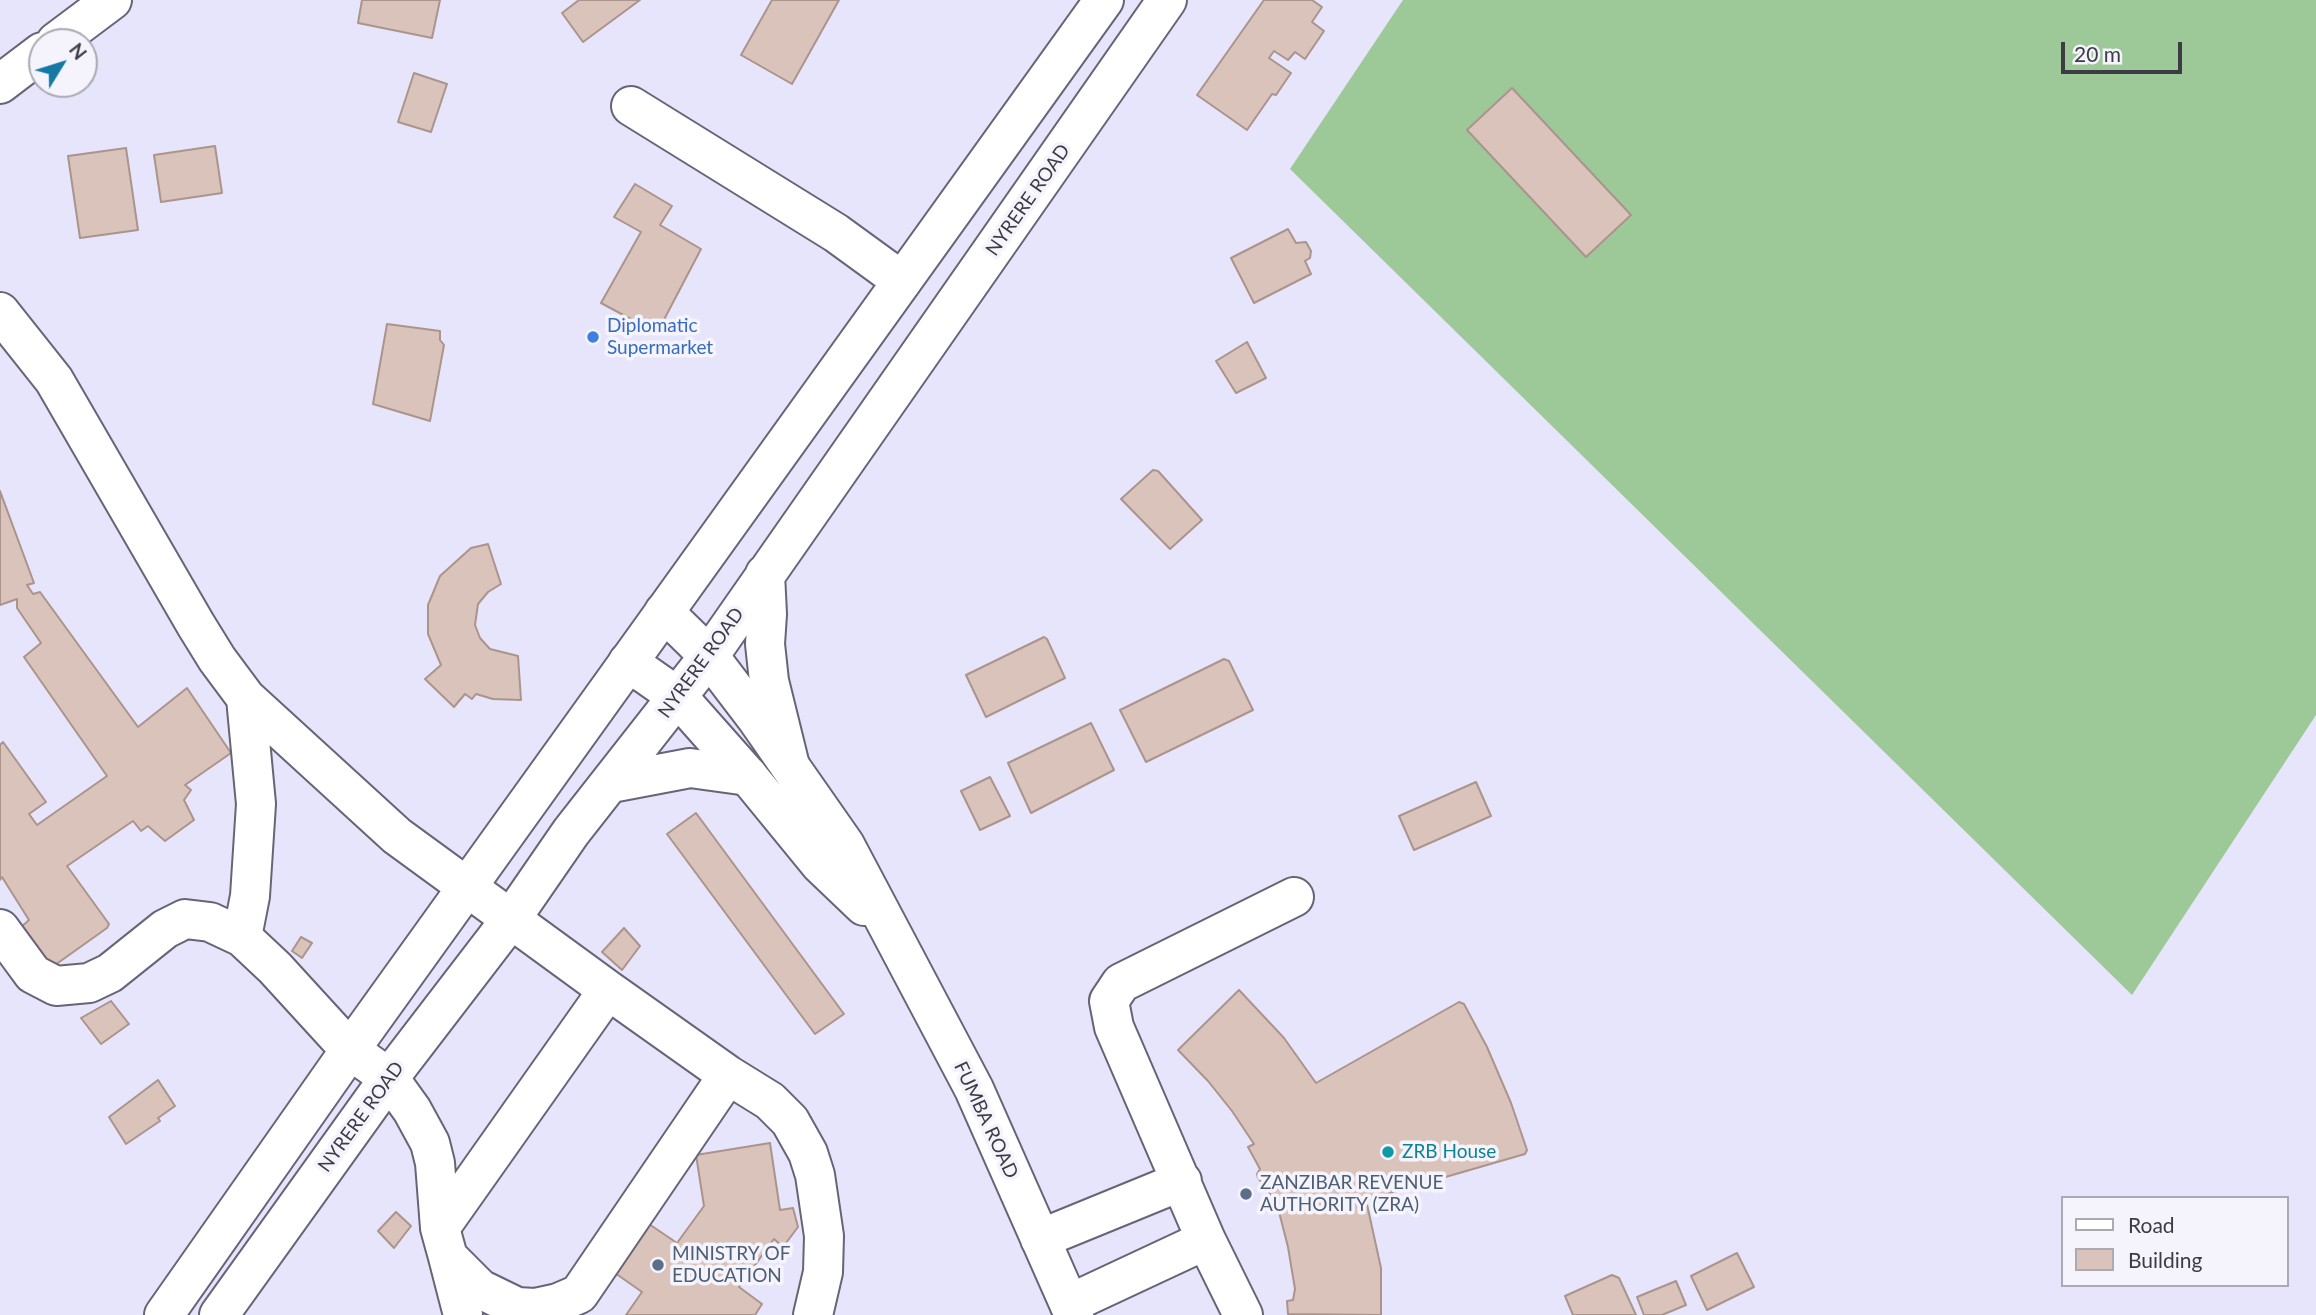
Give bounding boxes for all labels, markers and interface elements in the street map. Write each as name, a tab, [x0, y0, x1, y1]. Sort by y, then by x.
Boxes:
north arrow	[28, 28, 98, 98]
scale bar	[2064, 28, 2185, 72]
text: N	[65, 38, 92, 64]
text: 20 m	[2074, 41, 2121, 66]
street label: NYRERE ROAD	[981, 140, 1075, 260]
place label: Diplomatic Supermarket	[607, 315, 713, 359]
marker: Diplomatic Supermarket	[585, 329, 601, 345]
street label: NYRERE ROAD	[653, 603, 749, 723]
street label: NYRERE ROAD	[313, 1057, 409, 1177]
street label: FUMBA ROAD	[949, 1058, 1023, 1182]
place label: ZRB House	[1402, 1141, 1496, 1163]
marker: ZRB House	[1380, 1144, 1396, 1160]
place label: ZANZIBAR REVENUE AUTHORITY (ZRA)	[1260, 1172, 1443, 1216]
marker: ZANZIBAR REVENUE AUTHORITY (ZRA)	[1238, 1186, 1254, 1202]
legend	[2060, 1196, 2288, 1287]
text: Road	[2128, 1212, 2175, 1237]
place label: MINISTRY OF EDUCATION	[672, 1243, 790, 1287]
text: Building	[2128, 1247, 2203, 1272]
marker: MINISTRY OF EDUCATION	[650, 1257, 666, 1273]

